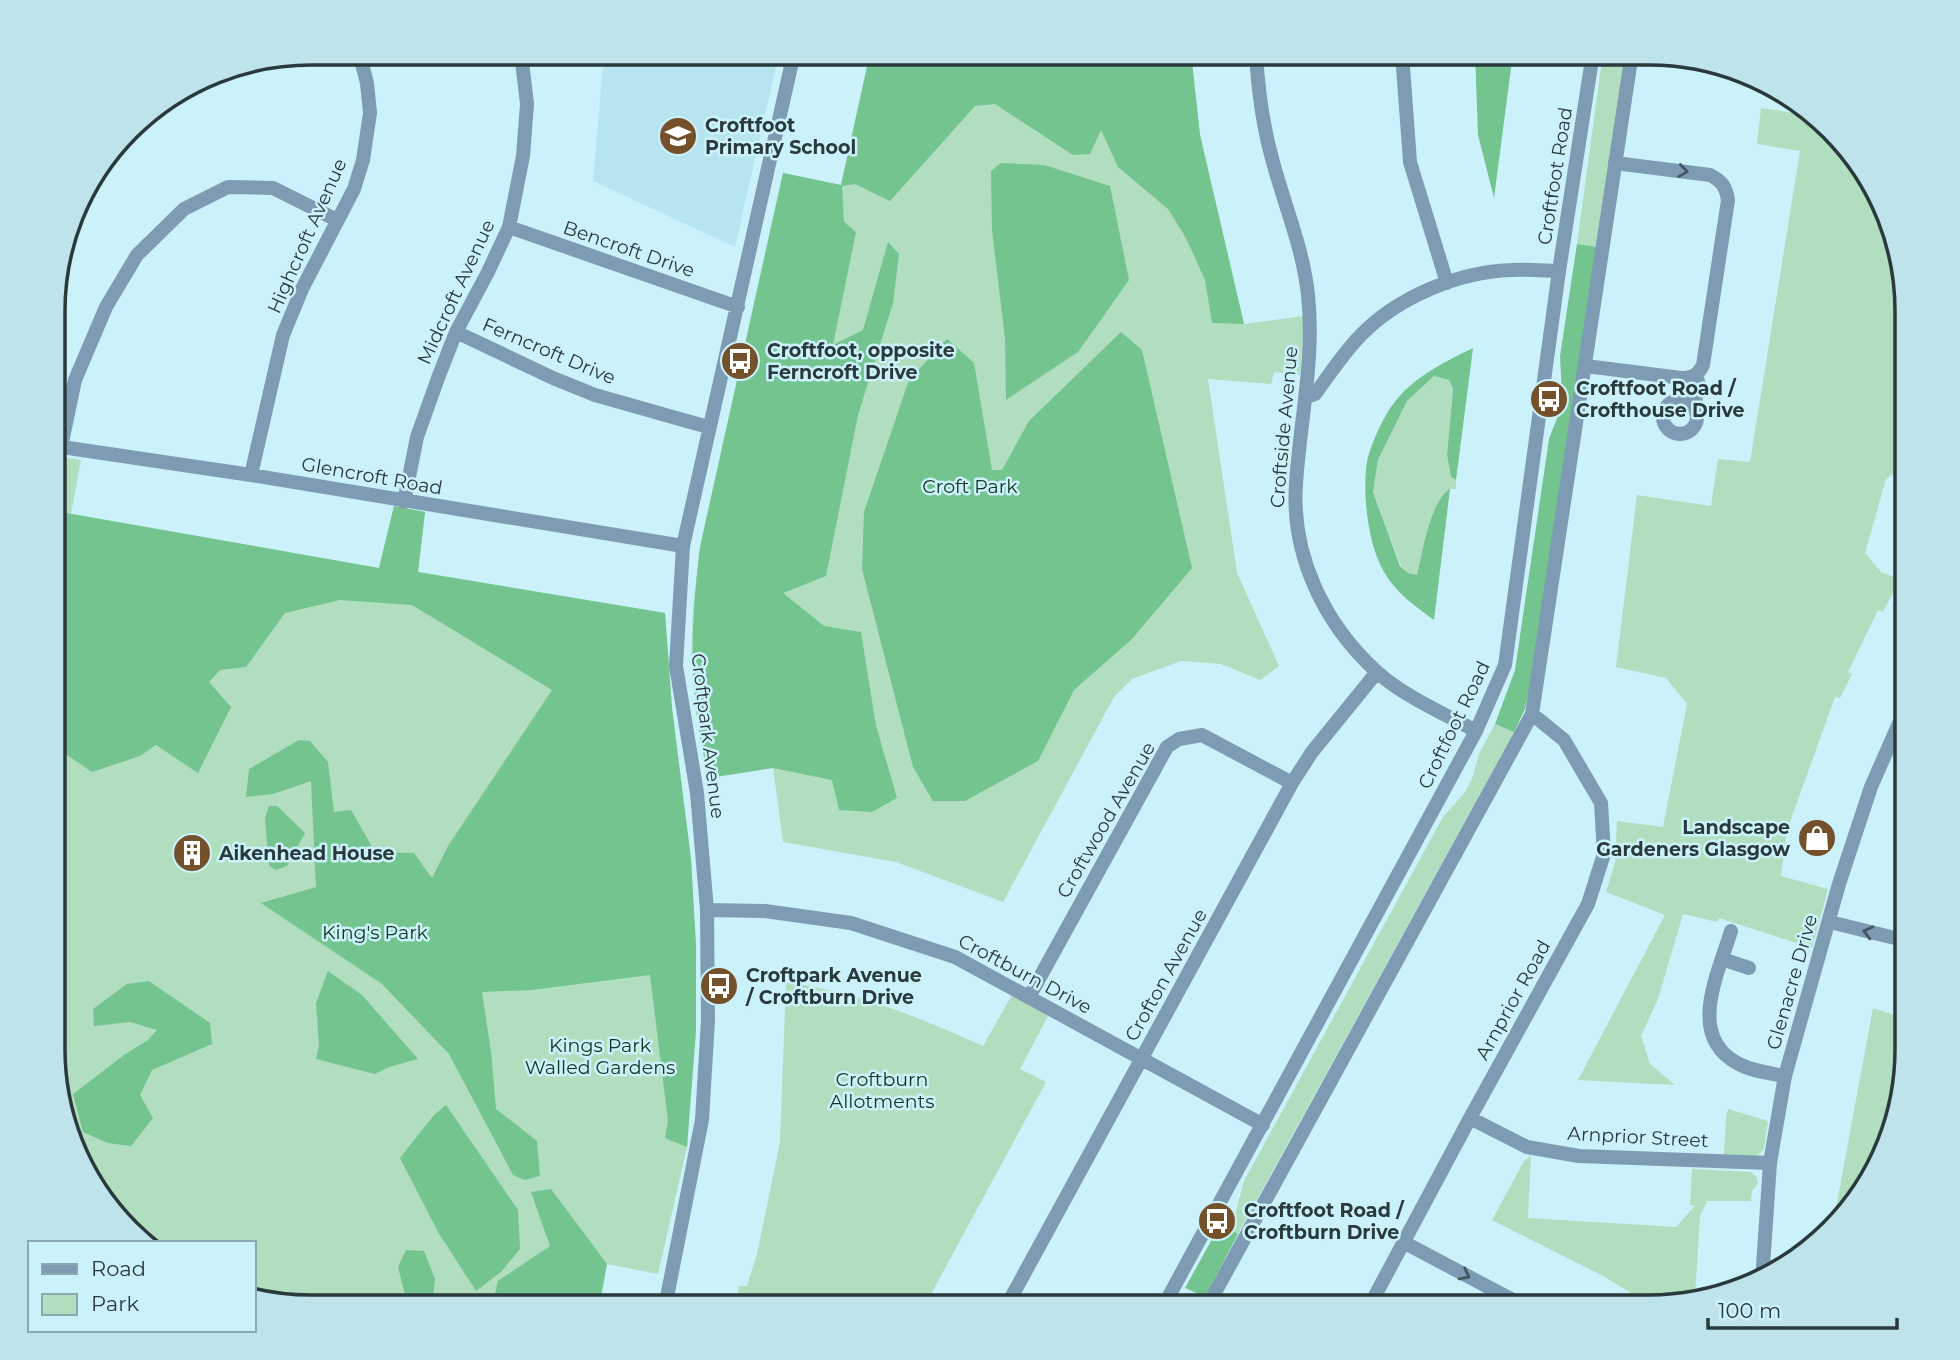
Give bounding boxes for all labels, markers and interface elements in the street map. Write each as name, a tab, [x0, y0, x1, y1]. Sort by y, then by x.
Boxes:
street label: Croftfoot Road	[1533, 105, 1577, 247]
place label: Croftfoot Primary School	[705, 114, 856, 159]
school or university icon: Croftfoot Primary School	[657, 115, 699, 157]
street label: Highcroft Avenue	[262, 155, 352, 317]
one-way arrow	[1677, 164, 1689, 179]
street label: Midcroft Avenue	[412, 216, 500, 368]
street label: Bencroft Drive	[560, 216, 698, 282]
street label: Ferncroft Drive	[479, 313, 619, 389]
place label: Croftfoot, opposite Ferncroft Drive	[767, 339, 955, 384]
bus stop icon: Croftfoot, opposite Ferncroft Drive	[719, 340, 761, 382]
street label: Croftside Avenue	[1265, 345, 1303, 509]
place label: Croftfoot Road / Crofthouse Drive	[1576, 377, 1745, 422]
bus stop icon: Croftfoot Road / Crofthouse Drive	[1528, 378, 1570, 420]
street label: Glencroft Road	[300, 452, 444, 500]
park label: Croft Park	[922, 475, 1018, 498]
street label: Croftpark Avenue	[686, 652, 730, 820]
street label: Croftfoot Road	[1413, 657, 1495, 793]
street label: Croftwood Avenue	[1052, 738, 1160, 902]
place label: Landscape Gardeners Glasgow	[1596, 816, 1790, 861]
shop icon: Landscape Gardeners Glasgow	[1796, 817, 1838, 859]
building icon: Aikenhead House	[171, 832, 213, 874]
place label: Aikenhead House	[218, 842, 395, 865]
street label: Crofton Avenue	[1120, 905, 1212, 1045]
street label: Glenacre Drive	[1762, 912, 1822, 1052]
park label: King's Park	[322, 921, 429, 944]
one-way arrow	[1862, 926, 1874, 940]
street label: Croftburn Drive	[954, 929, 1096, 1019]
street label: Arnprior Road	[1471, 936, 1555, 1064]
place label: Croftpark Avenue / Croftburn Drive	[745, 964, 922, 1009]
bus stop icon: Croftpark Avenue / Croftburn Drive	[698, 965, 740, 1007]
park label: Kings Park Walled Gardens	[525, 1034, 675, 1079]
park label: Croftburn Allotments	[830, 1068, 934, 1113]
street label: Arnprior Street	[1567, 1122, 1709, 1152]
place label: Croftfoot Road / Croftburn Drive	[1244, 1199, 1405, 1244]
bus stop icon: Croftfoot Road / Croftburn Drive	[1196, 1200, 1238, 1242]
legend	[28, 1241, 256, 1332]
text: Road	[91, 1256, 146, 1281]
one-way arrow	[1458, 1267, 1470, 1280]
scale bar	[1708, 1286, 1897, 1330]
text: Park	[91, 1291, 139, 1316]
text: 100 m	[1718, 1298, 1781, 1323]

